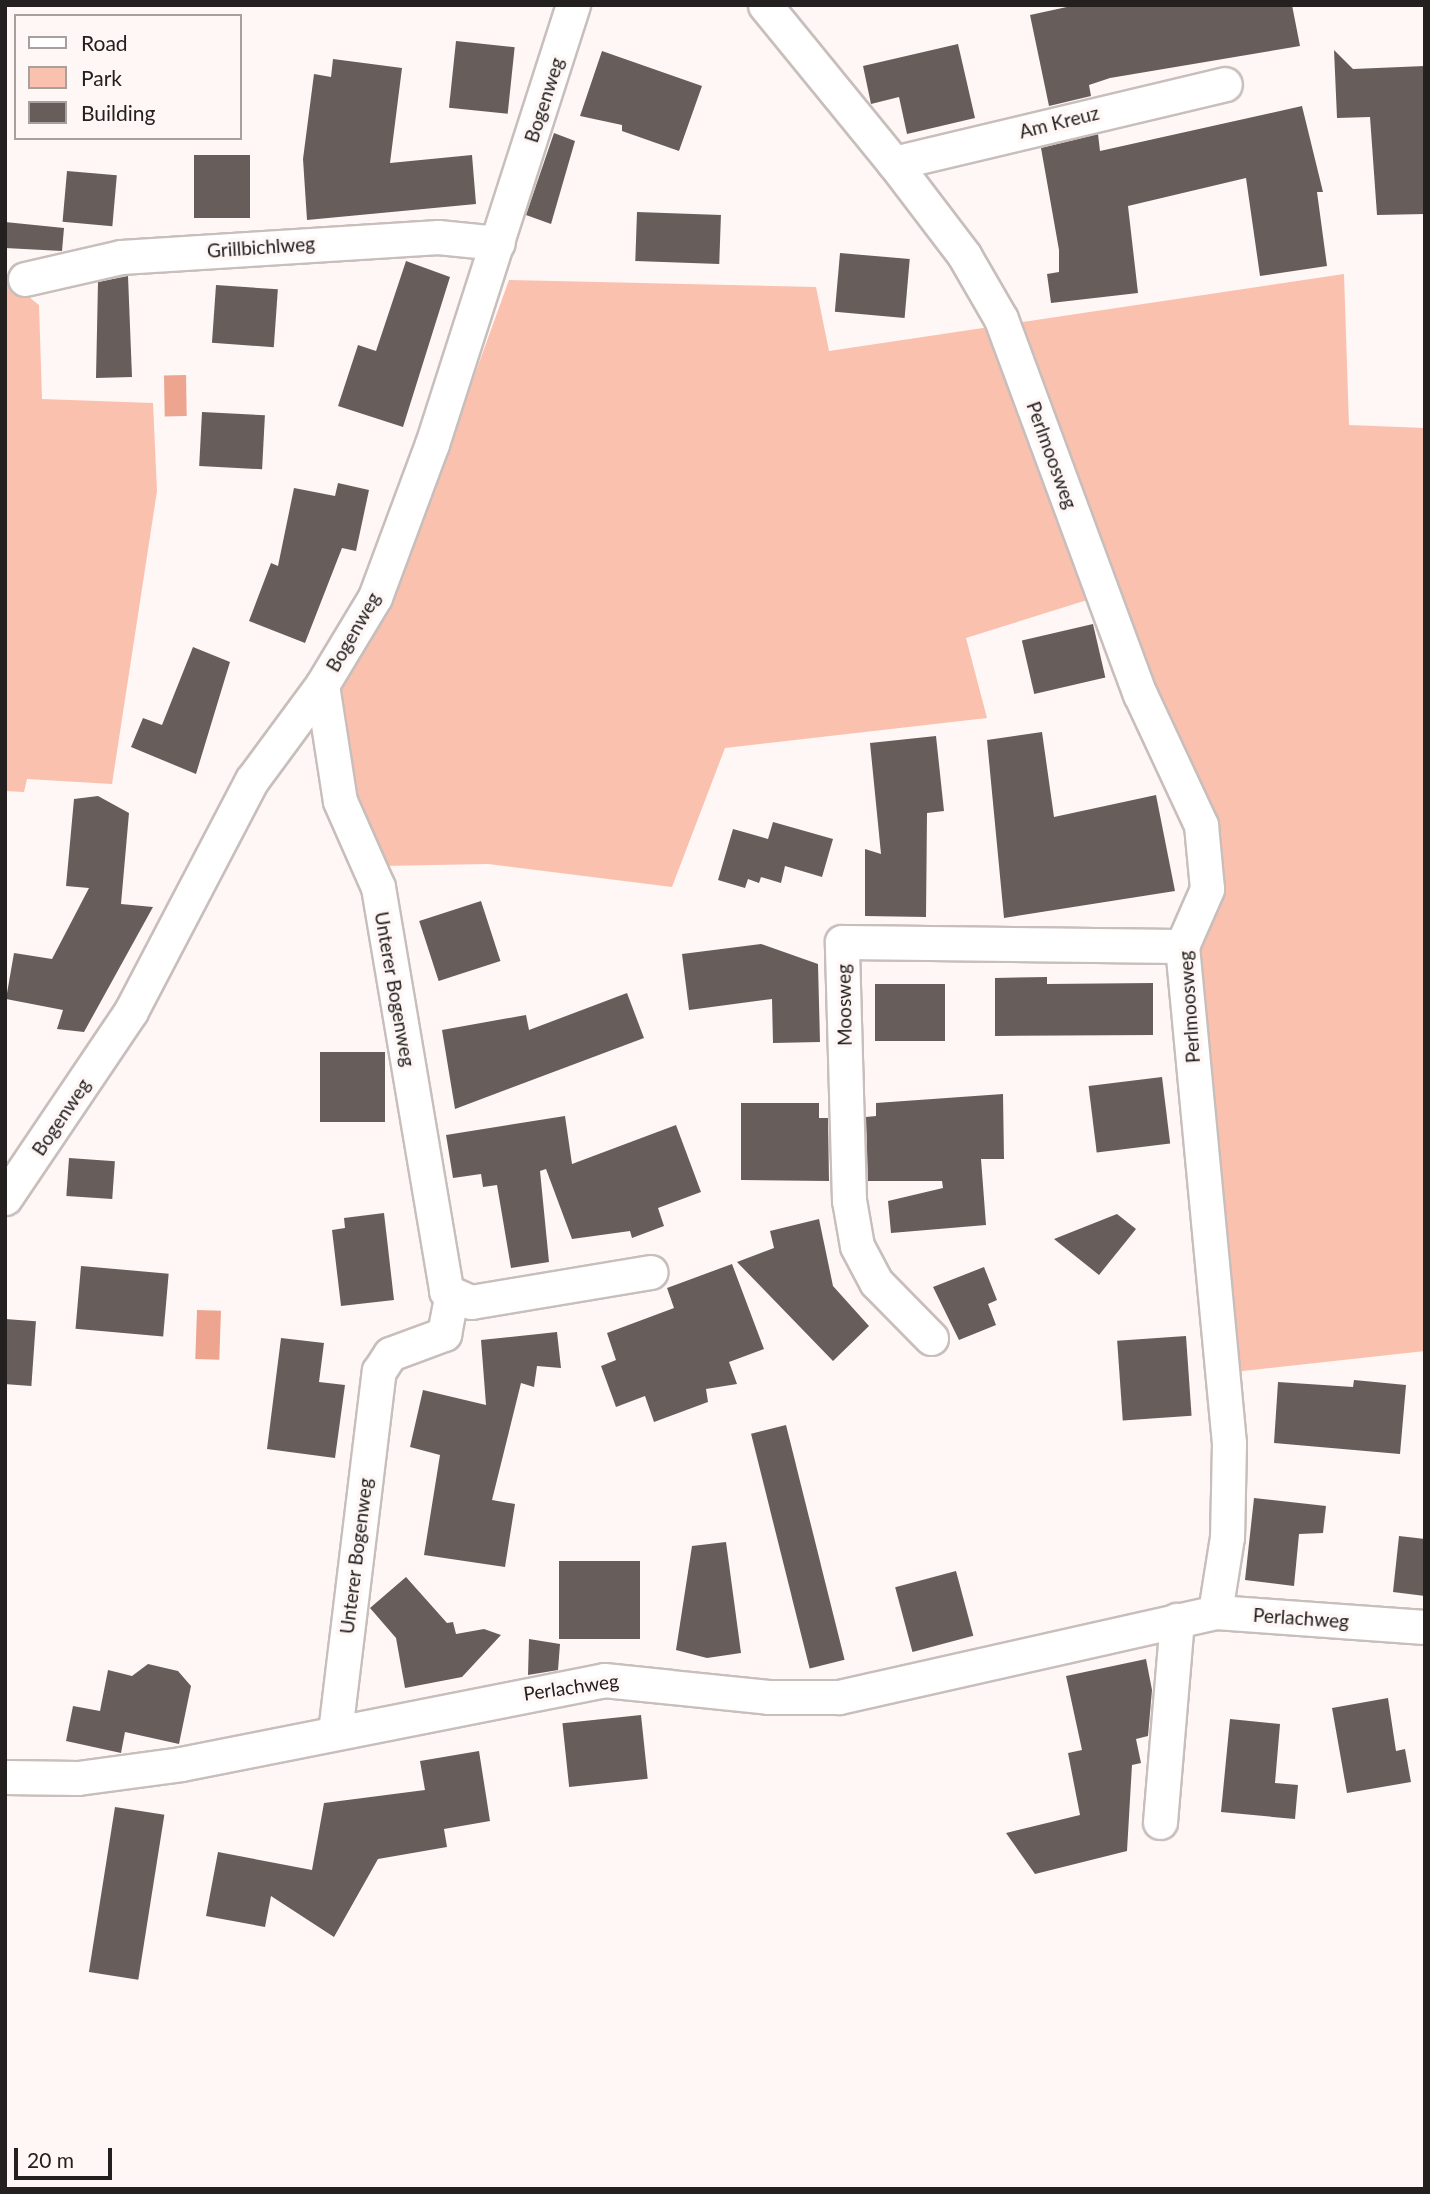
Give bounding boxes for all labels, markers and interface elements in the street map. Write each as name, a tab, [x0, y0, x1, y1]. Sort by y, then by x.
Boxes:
legend	[14, 14, 242, 140]
text: Road	[81, 30, 128, 55]
street label: Bogenweg	[520, 55, 568, 145]
text: Park	[81, 65, 122, 90]
text: Building	[81, 100, 156, 125]
street label: Am Kreuz	[1017, 101, 1101, 143]
street label: Grillbichlweg	[206, 232, 316, 262]
street label: Perlmoosweg	[1022, 398, 1082, 512]
street label: Bogenweg	[321, 588, 385, 676]
street label: Unterer Bogenweg	[370, 910, 420, 1068]
street label: Perlmoosweg	[1174, 950, 1204, 1064]
street label: Moosweg	[832, 964, 856, 1046]
street label: Bogenweg	[27, 1074, 95, 1160]
street label: Unterer Bogenweg	[335, 1477, 377, 1635]
street label: Perlachweg	[1252, 1603, 1350, 1633]
street label: Perlachweg	[522, 1669, 620, 1705]
scale bar	[18, 2134, 116, 2178]
text: 20 m	[27, 2147, 74, 2172]

